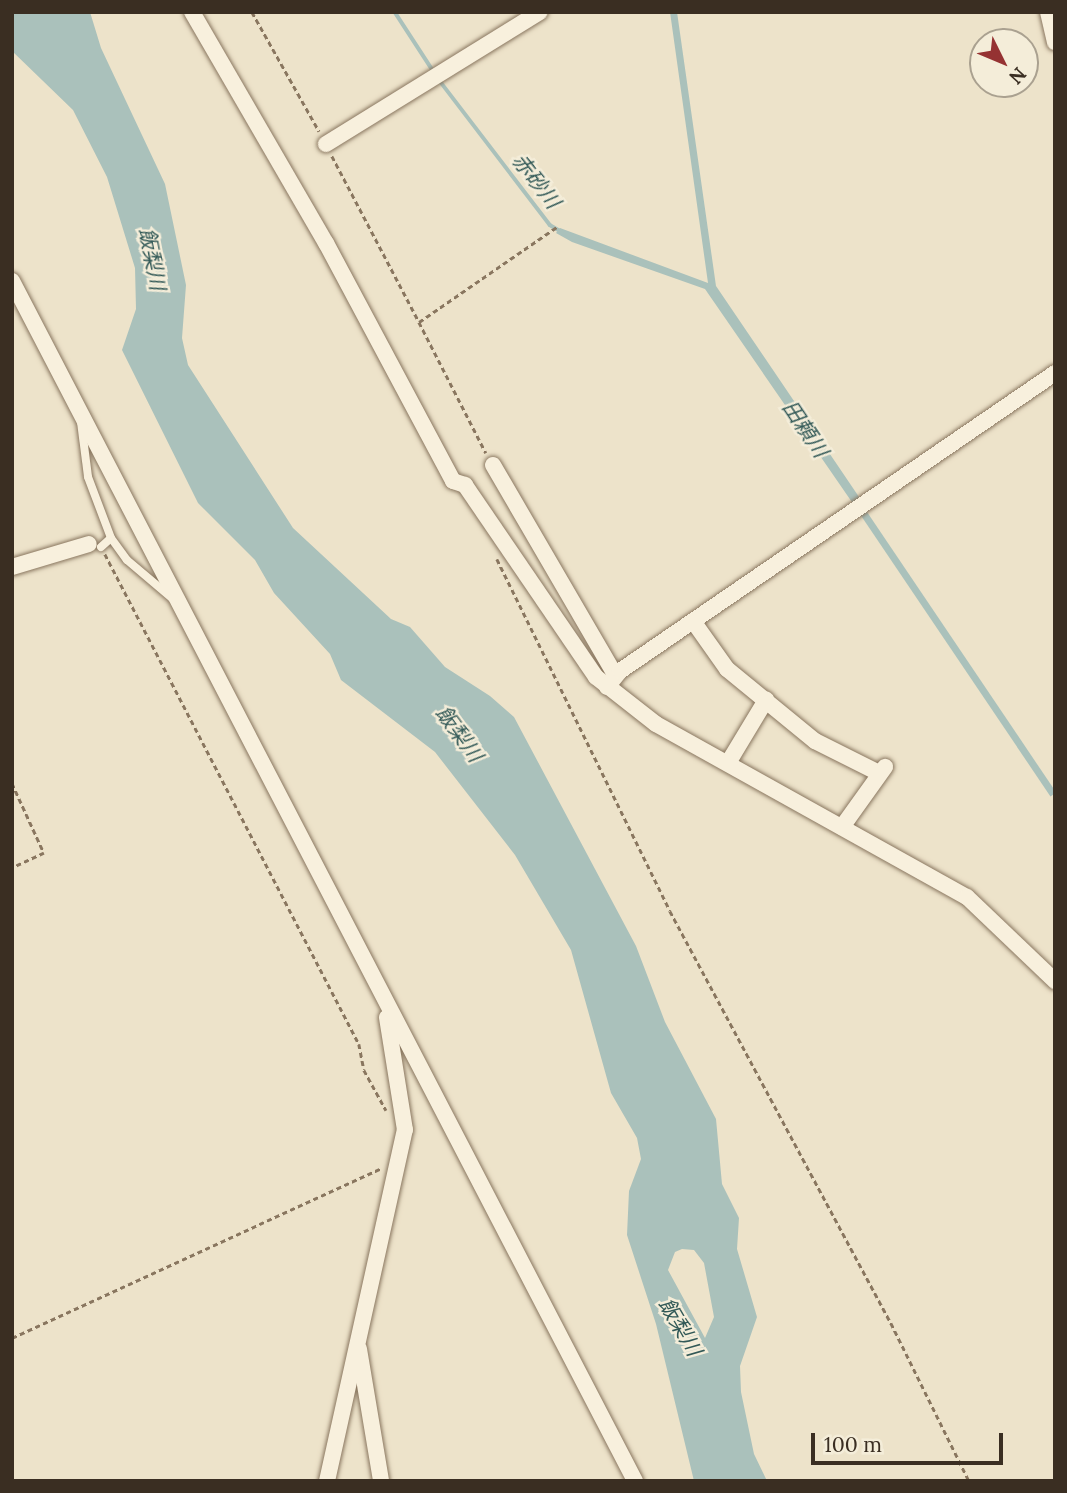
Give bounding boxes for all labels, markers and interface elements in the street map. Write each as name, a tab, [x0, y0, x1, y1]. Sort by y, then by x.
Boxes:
north arrow	[969, 28, 1039, 98]
text: N	[1004, 62, 1032, 90]
water label: 赤砂川	[507, 148, 565, 214]
water label: 飯梨川	[134, 226, 170, 292]
water label: 田頼川	[777, 396, 833, 462]
water label: 飯梨川	[430, 701, 488, 767]
water label: 飯梨川	[653, 1293, 707, 1361]
scale bar	[815, 1420, 1007, 1464]
text: 100 m	[824, 1431, 882, 1458]

